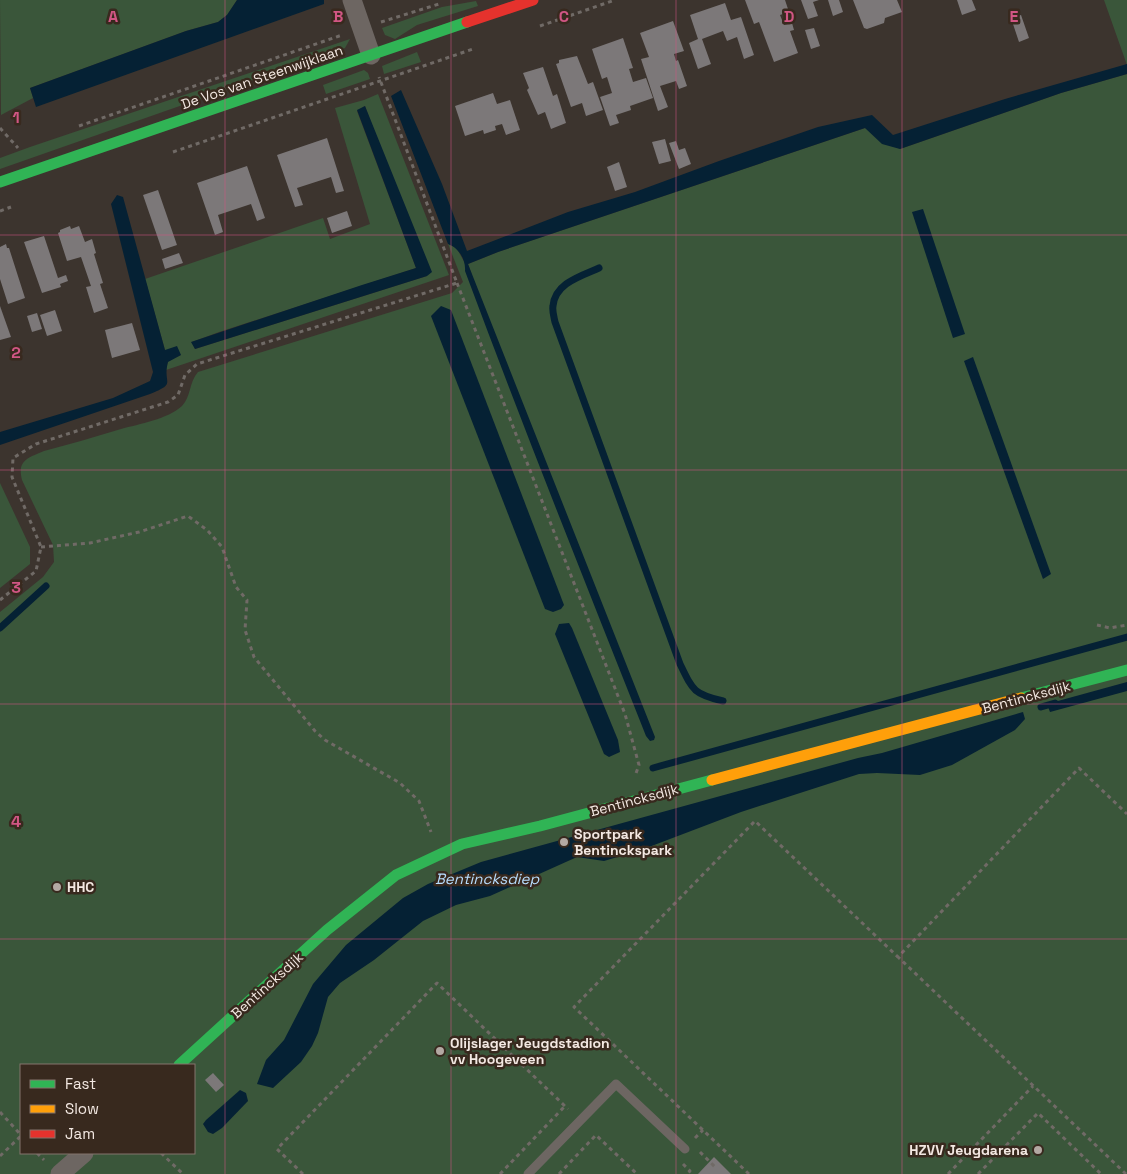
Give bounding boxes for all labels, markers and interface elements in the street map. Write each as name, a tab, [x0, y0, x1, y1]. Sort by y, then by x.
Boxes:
text: A	[108, 6, 118, 27]
text: B	[333, 6, 343, 27]
text: C	[559, 6, 569, 27]
text: D	[784, 6, 794, 27]
text: E	[1010, 6, 1019, 27]
street label: De Vos van Steenwijklaan	[179, 41, 345, 113]
text: 1	[12, 107, 20, 128]
text: 2	[11, 342, 21, 363]
text: 3	[11, 577, 21, 598]
street label: Bentincksdijk	[980, 676, 1073, 717]
street label: Bentincksdijk	[588, 779, 681, 820]
text: 4	[11, 811, 21, 832]
place label: Sportpark Bentinckspark	[574, 825, 672, 859]
marker: Sportpark Bentinckspark	[558, 836, 570, 848]
water label: Bentincksdiep	[435, 869, 540, 888]
place label: HHC	[67, 878, 94, 896]
marker: HHC	[51, 881, 63, 893]
street label: Bentincksdijk	[227, 948, 307, 1022]
place label: Olijslager Jeugdstadion vv Hoogeveen	[450, 1034, 610, 1068]
marker: Olijslager Jeugdstadion vv Hoogeveen	[434, 1045, 446, 1057]
legend	[20, 1064, 195, 1154]
text: Fast	[65, 1074, 96, 1093]
text: Slow	[65, 1099, 99, 1118]
text: Jam	[65, 1124, 95, 1143]
place label: HZVV Jeugdarena	[909, 1141, 1028, 1159]
marker: HZVV Jeugdarena	[1032, 1144, 1044, 1156]

